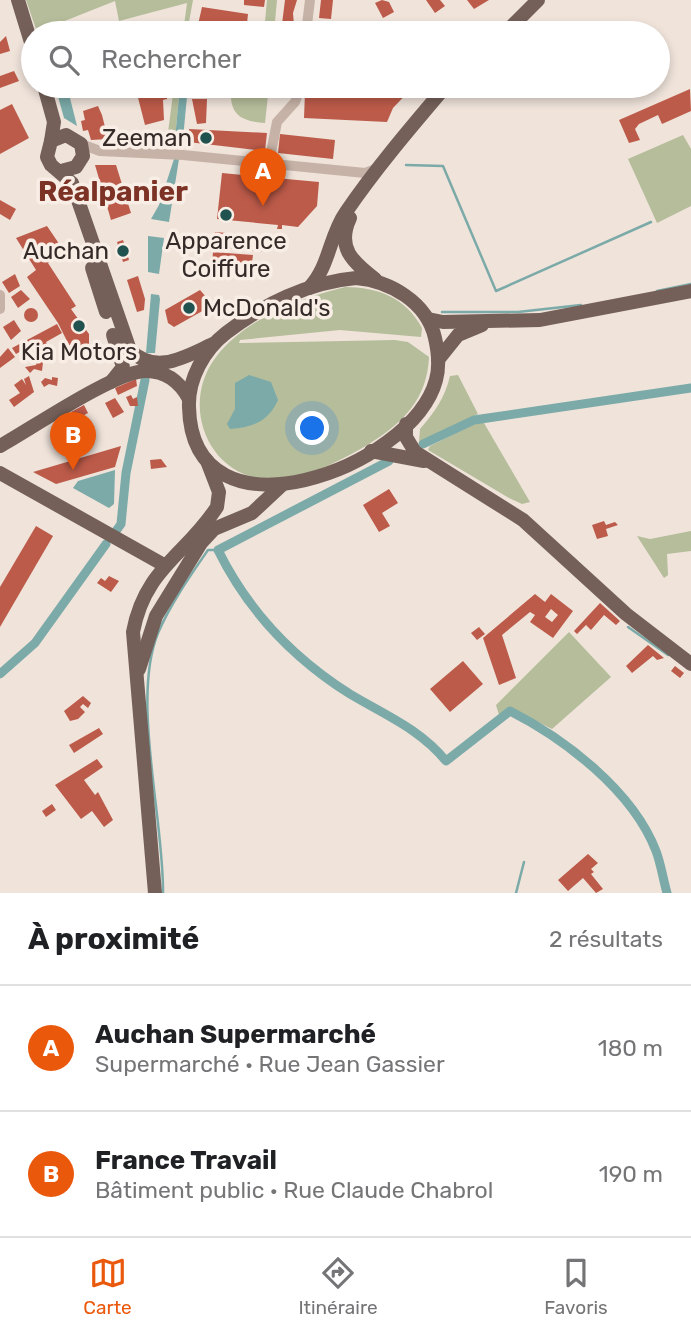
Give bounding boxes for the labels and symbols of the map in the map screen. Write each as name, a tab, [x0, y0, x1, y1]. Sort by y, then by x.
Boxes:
place label: Zeeman	[102, 124, 192, 152]
marker: Zeeman	[198, 130, 214, 146]
pin: A	[240, 148, 286, 206]
district label: Réalpanier	[38, 175, 188, 208]
marker: Apparence Coiffure	[218, 207, 234, 223]
place label: Apparence Coiffure	[165, 227, 287, 283]
place label: Auchan	[23, 237, 109, 265]
marker: Auchan	[115, 243, 131, 259]
place label: McDonald's	[203, 294, 330, 322]
marker: McDonald's	[181, 300, 197, 316]
marker: Kia Motors	[71, 318, 87, 334]
place label: Kia Motors	[21, 338, 137, 366]
your location	[295, 411, 329, 445]
pin: B	[50, 412, 96, 470]

